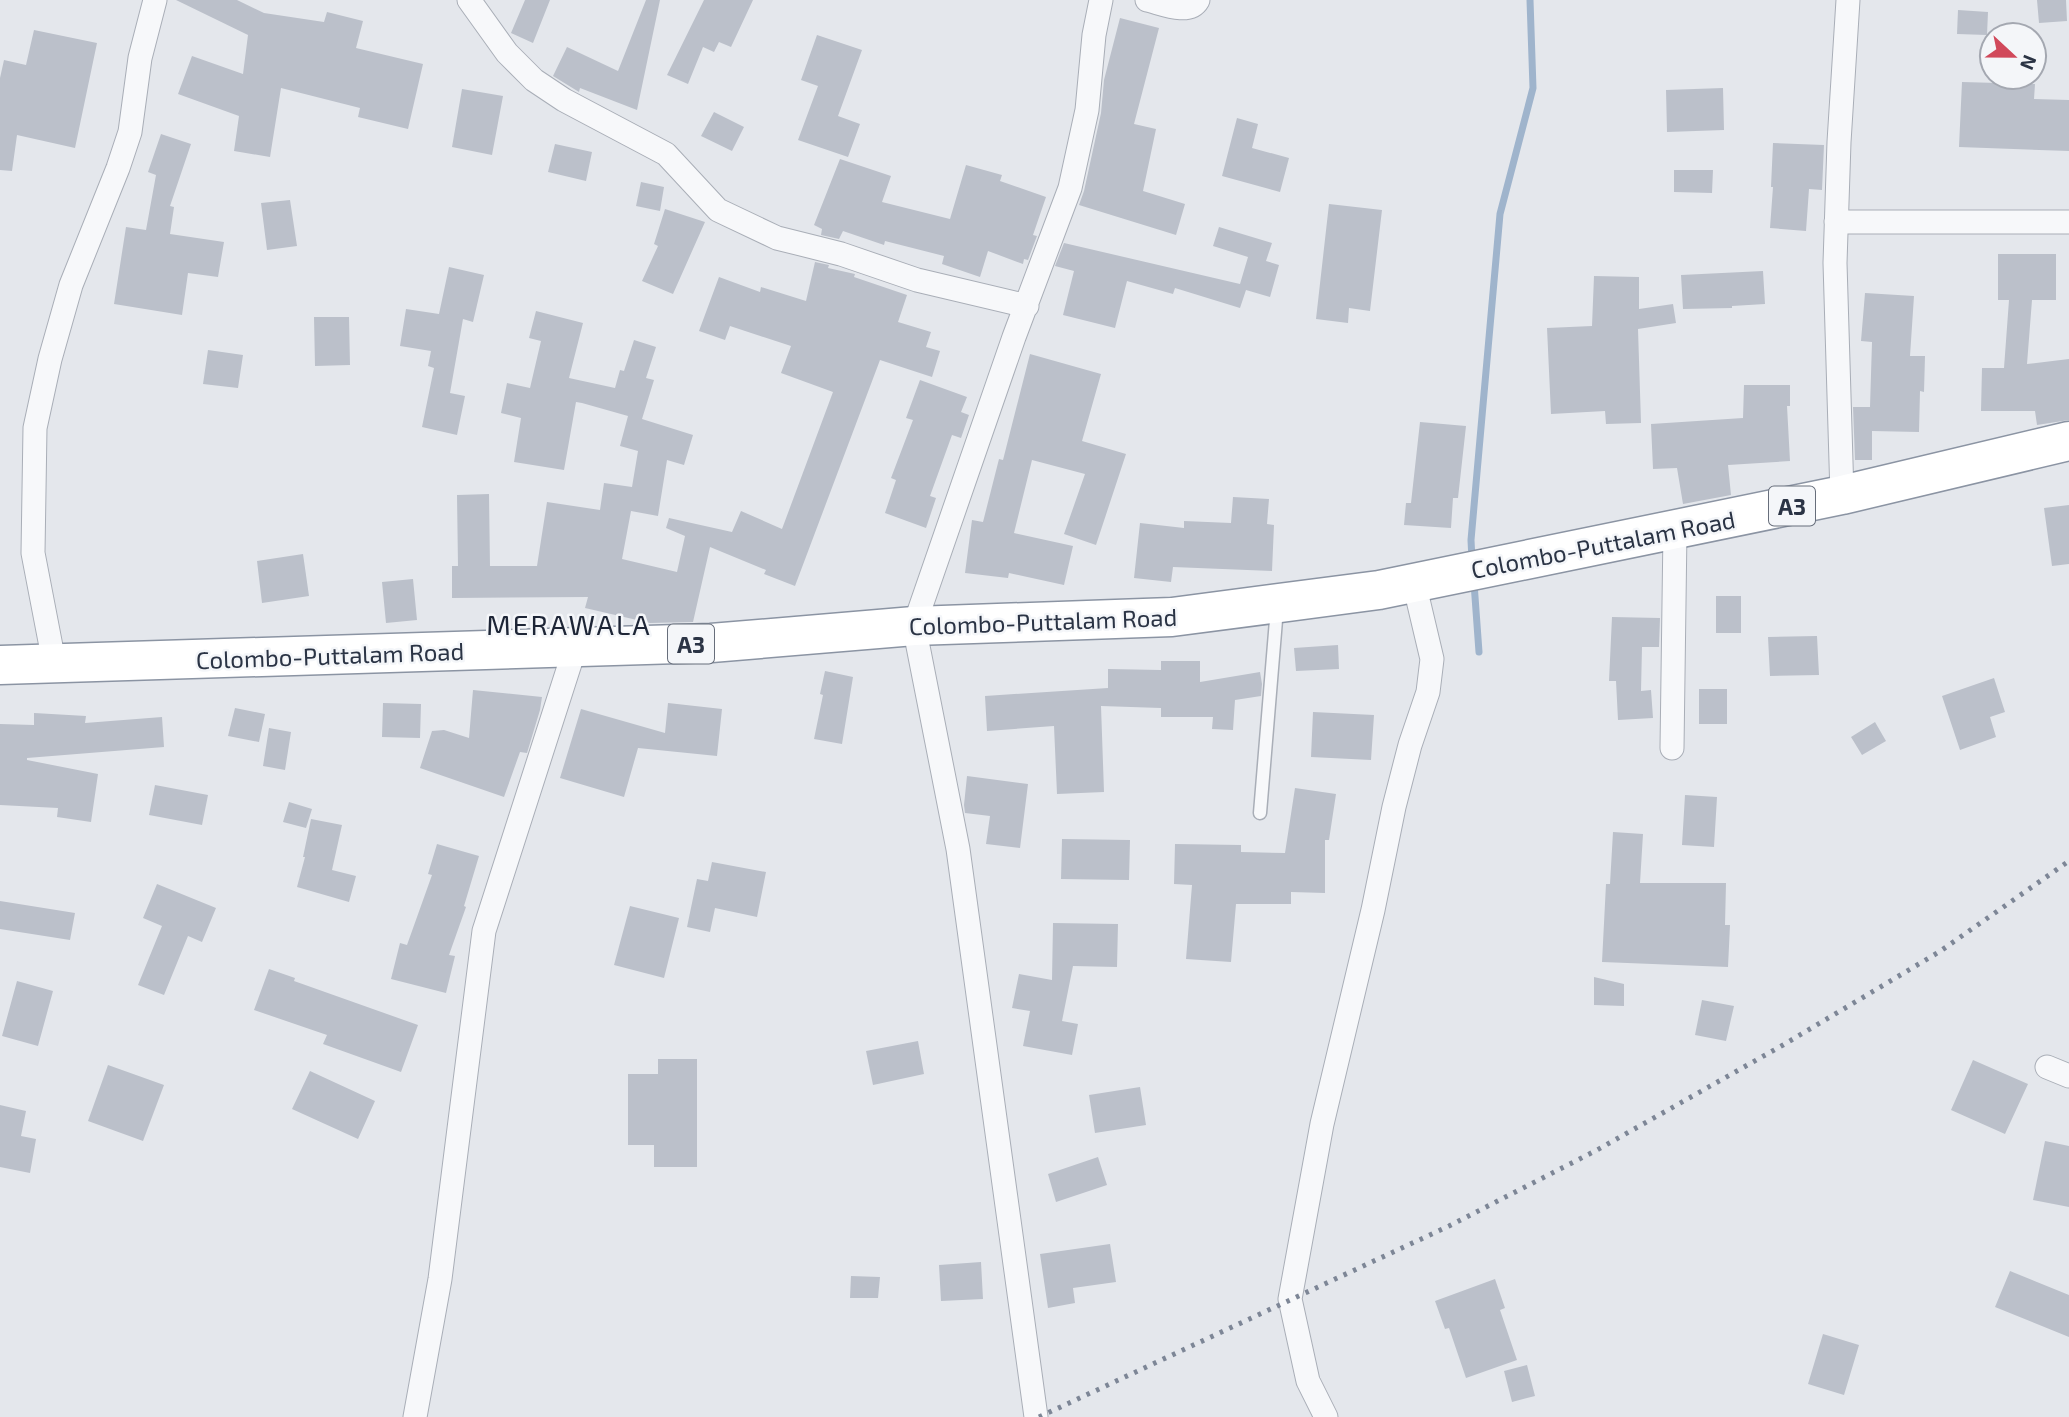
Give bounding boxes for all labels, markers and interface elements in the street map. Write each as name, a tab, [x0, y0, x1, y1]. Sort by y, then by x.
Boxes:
north arrow	[1978, 21, 2048, 91]
text: N	[2016, 52, 2042, 73]
road number: A3	[1769, 486, 1815, 526]
street label: Colombo-Puttalam Road	[1468, 504, 1738, 584]
street label: Colombo-Puttalam Road	[908, 602, 1178, 640]
district label: MERAWALA	[486, 607, 652, 641]
road number: A3	[668, 624, 714, 664]
street label: Colombo-Puttalam Road	[195, 636, 465, 674]

